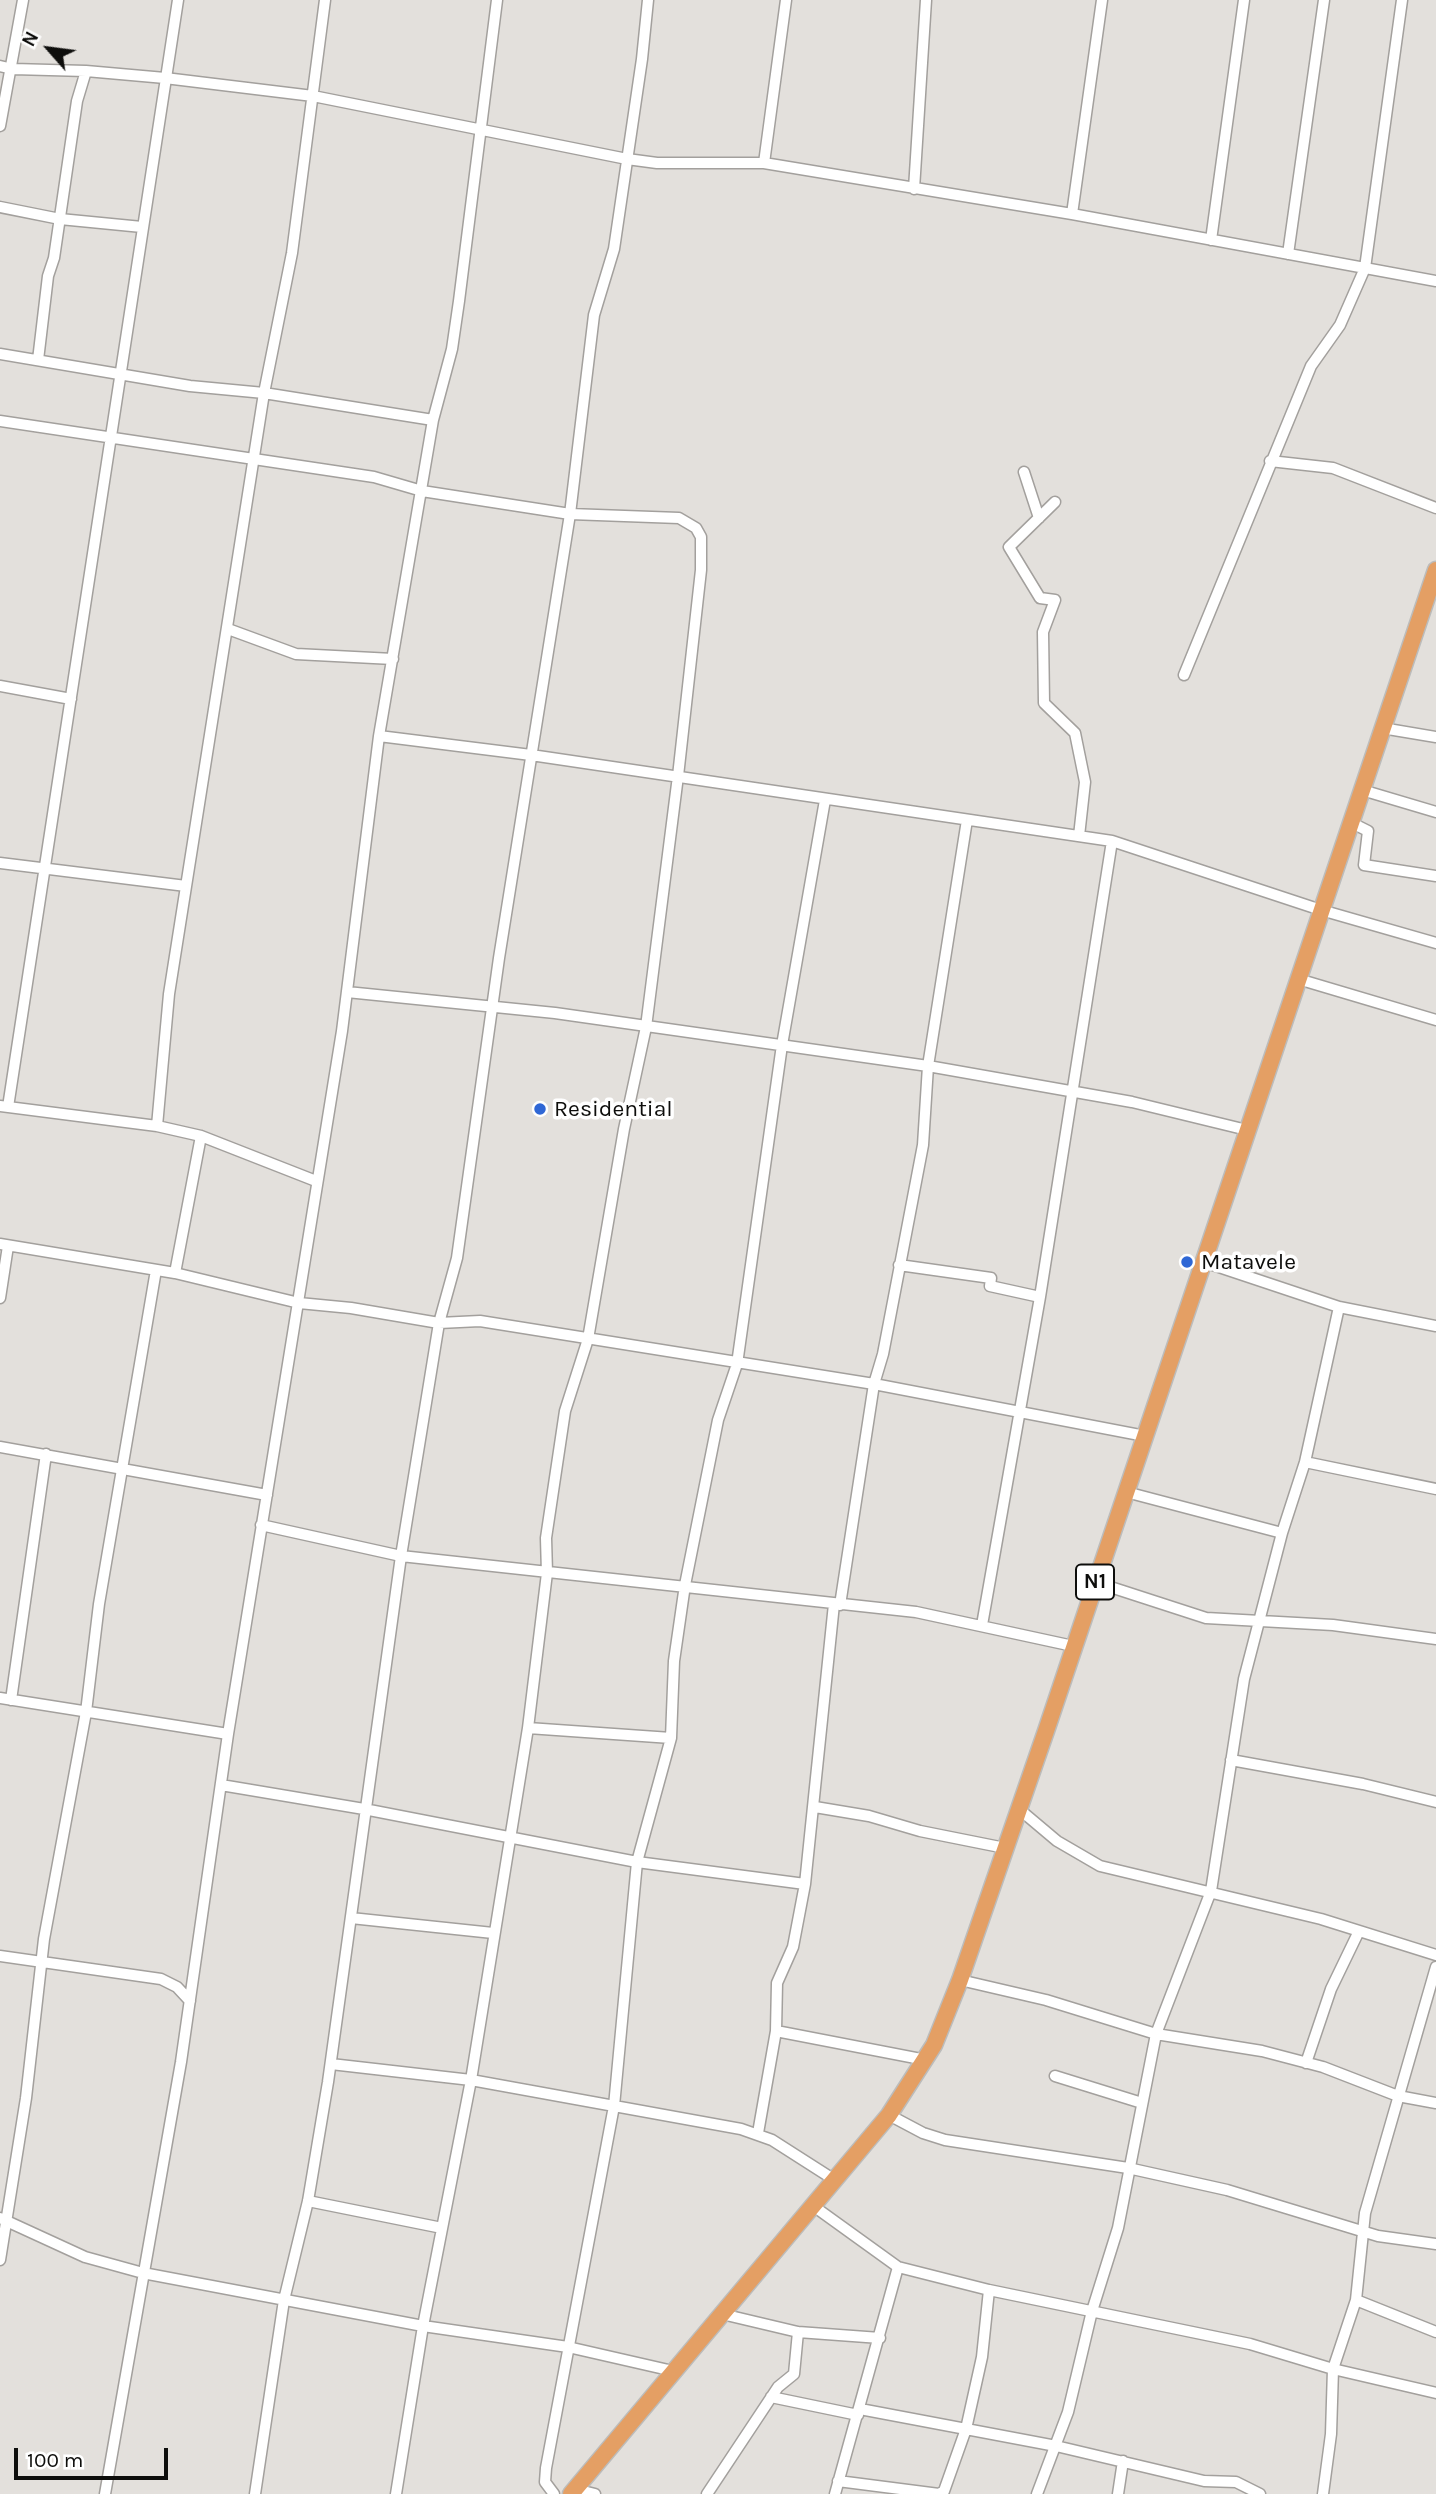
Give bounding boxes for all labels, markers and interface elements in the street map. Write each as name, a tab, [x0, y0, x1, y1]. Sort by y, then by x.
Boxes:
north arrow	[14, 14, 84, 84]
text: N	[18, 28, 43, 50]
place label: Residential	[554, 1095, 673, 1123]
marker: Residential	[532, 1101, 548, 1117]
place label: Matavele	[1201, 1248, 1296, 1276]
marker: Matavele	[1179, 1254, 1195, 1270]
road number: N1	[1076, 1564, 1114, 1600]
scale bar	[18, 2434, 172, 2478]
text: 100 m	[27, 2448, 84, 2472]

